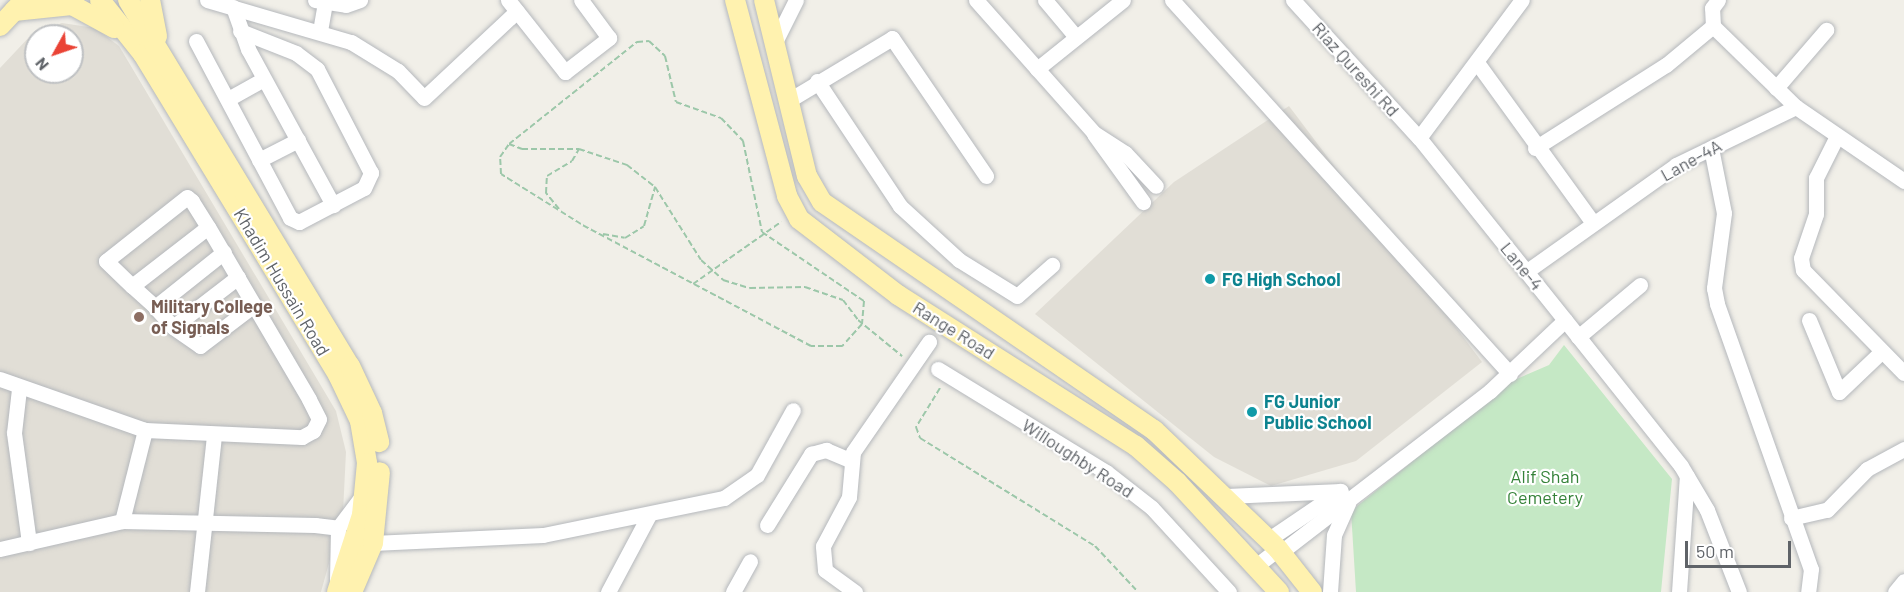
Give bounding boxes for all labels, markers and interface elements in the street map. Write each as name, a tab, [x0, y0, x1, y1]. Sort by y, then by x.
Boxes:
street label: Riaz Qureshi Rd	[1308, 17, 1404, 121]
north arrow	[24, 24, 84, 84]
text: N	[31, 54, 52, 75]
street label: Lane-4A	[1657, 134, 1725, 186]
street label: Khadim Hussain Road	[229, 204, 335, 360]
street label: Lane-4	[1496, 238, 1548, 294]
place label: FG High School	[1222, 268, 1341, 290]
marker: FG High School	[1203, 272, 1217, 286]
place label: Military College of Signals	[151, 296, 273, 338]
street label: Range Road	[909, 296, 999, 364]
marker: Military College of Signals	[132, 310, 146, 324]
place label: FG Junior Public School	[1264, 391, 1372, 434]
marker: FG Junior Public School	[1245, 405, 1259, 419]
street label: Willoughby Road	[1018, 414, 1138, 502]
park label: Alif Shah Cemetery	[1507, 466, 1583, 508]
scale bar	[1688, 529, 1794, 567]
text: 50 m	[1696, 540, 1734, 562]

